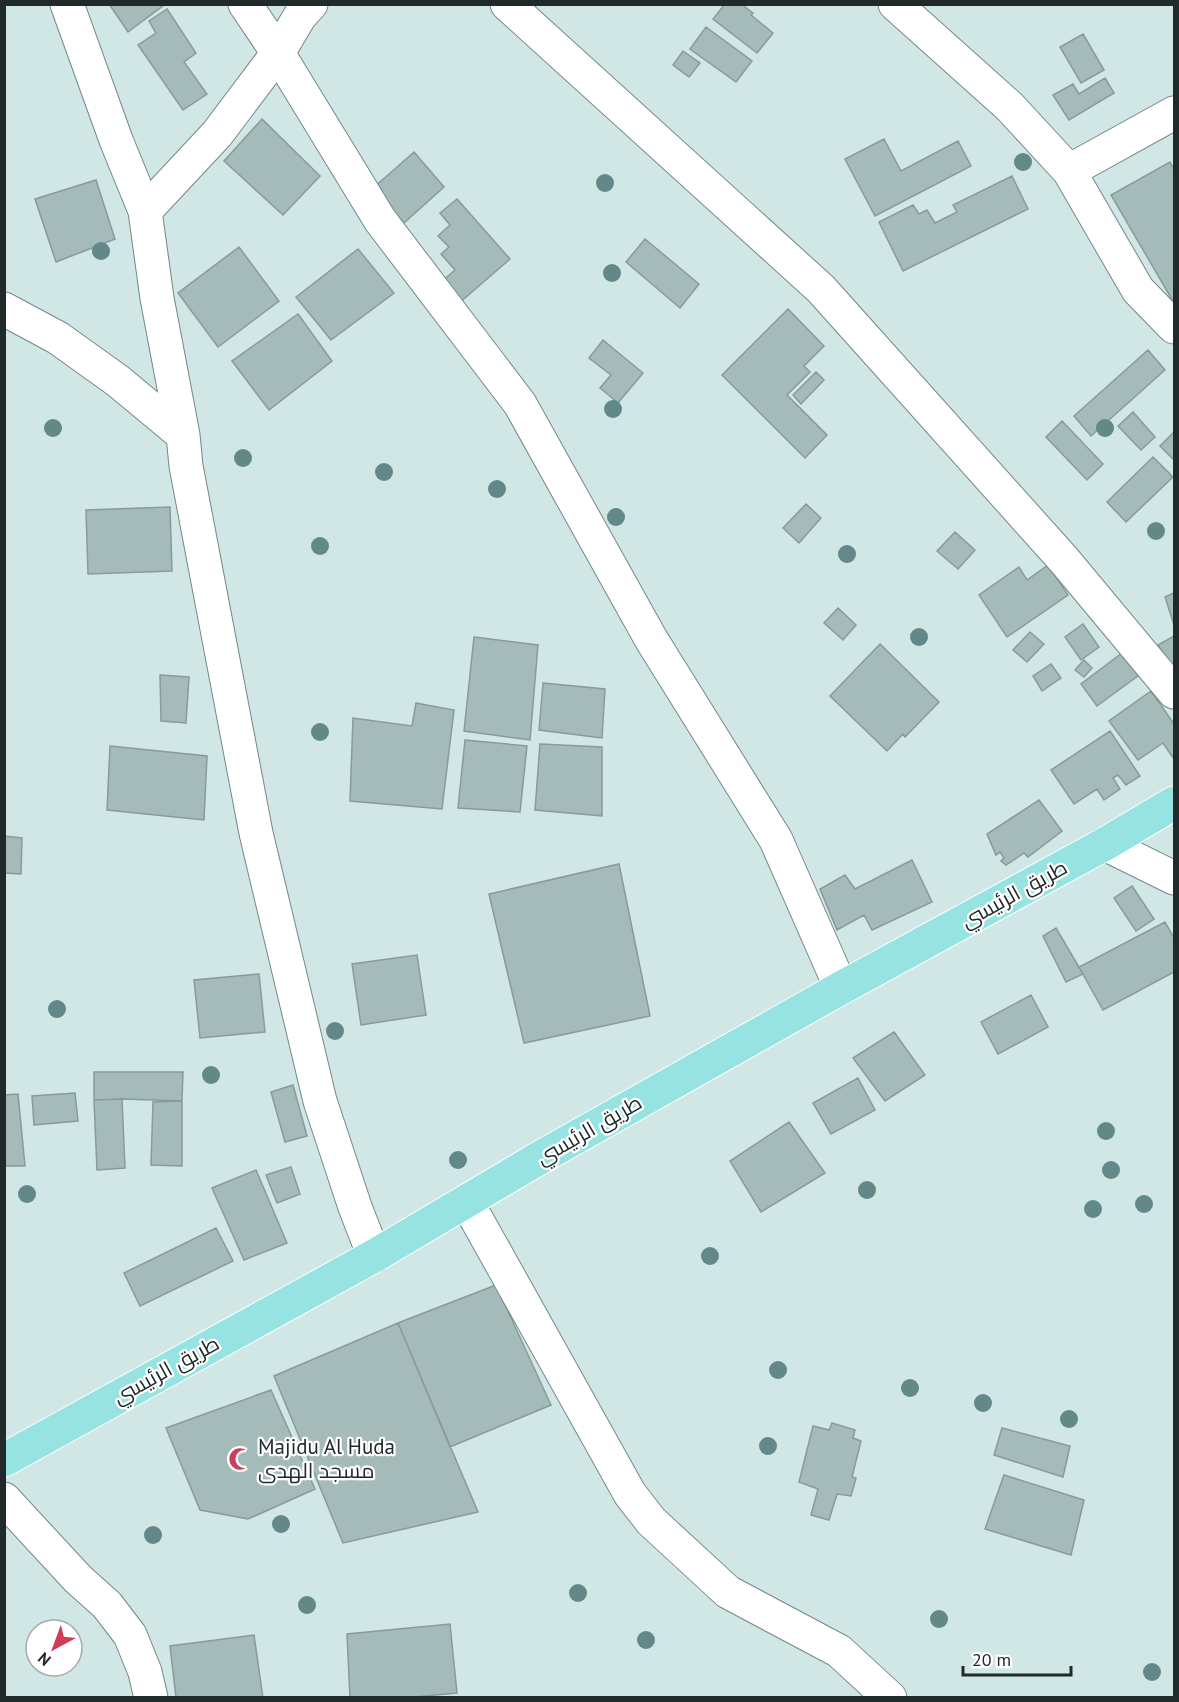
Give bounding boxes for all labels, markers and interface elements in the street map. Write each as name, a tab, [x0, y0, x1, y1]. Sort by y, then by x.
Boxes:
street label: طريق الرئيسي	[956, 853, 1073, 936]
street label: طريق الرئيسي	[531, 1088, 647, 1172]
street label: طريق الرئيسي	[108, 1329, 225, 1412]
place label: Majidu Al Huda مسجد الهدى	[258, 1433, 395, 1484]
mosque icon: Majidu Al Huda مسجد الهدى	[227, 1446, 253, 1472]
north arrow	[24, 1618, 84, 1678]
scale bar	[963, 1639, 1071, 1677]
text: N	[34, 1648, 55, 1670]
text: 20 m	[972, 1648, 1011, 1671]

